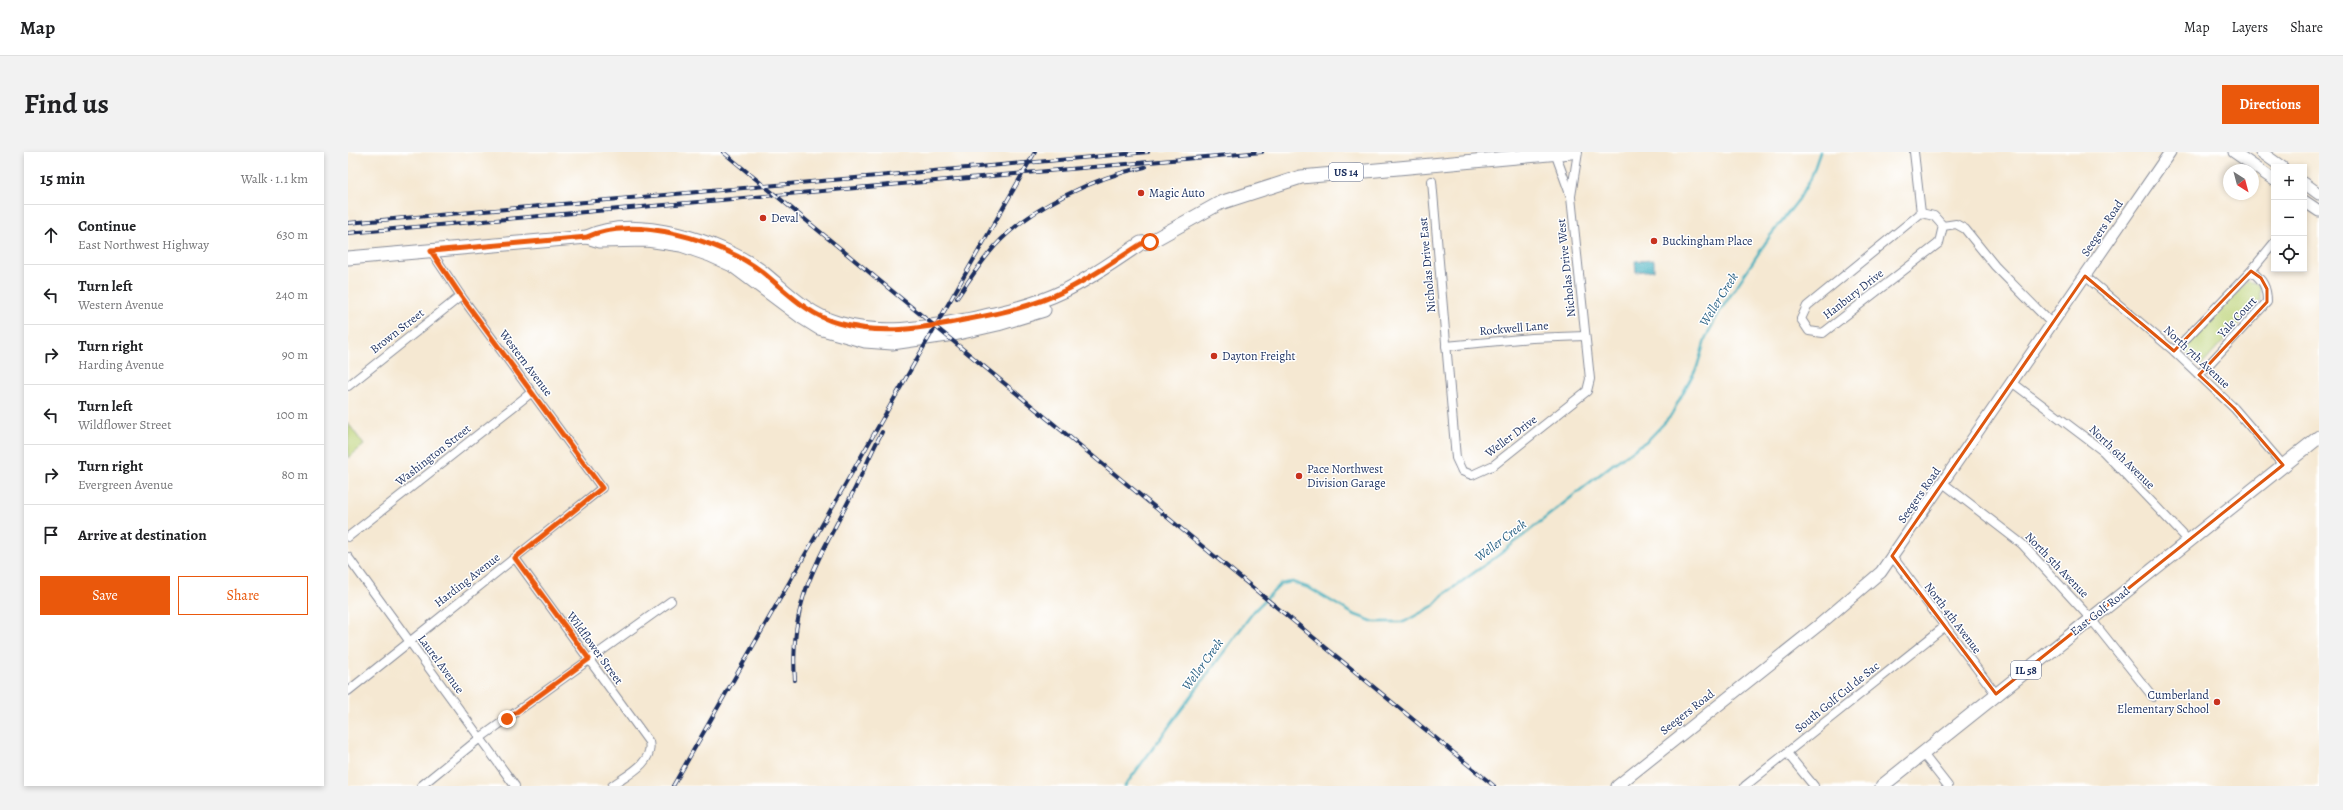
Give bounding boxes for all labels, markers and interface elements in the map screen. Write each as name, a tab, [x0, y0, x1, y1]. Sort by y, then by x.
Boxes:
text: Map	[20, 15, 55, 41]
text: Map	[2184, 18, 2210, 37]
text: Layers	[2232, 18, 2268, 37]
text: Share	[2290, 18, 2323, 37]
text: Find us	[24, 85, 109, 123]
button: Directions	[2222, 85, 2319, 124]
road number: US 14	[1329, 163, 1363, 181]
north arrow	[2223, 164, 2259, 200]
map controls	[2271, 164, 2307, 272]
button: +	[2271, 164, 2307, 200]
text: 15 min	[40, 167, 85, 190]
text: Walk · 1.1 km	[241, 170, 308, 187]
place label: Magic Auto	[1149, 185, 1205, 201]
marker: Magic Auto	[1136, 188, 1146, 198]
street label: Seegers Road	[2077, 196, 2127, 259]
button: −	[2271, 200, 2307, 236]
place label: Deval	[771, 210, 799, 226]
marker: Deval	[758, 213, 768, 223]
text: Continue	[78, 216, 136, 236]
street label: Nicholas Drive East	[1415, 217, 1439, 313]
street label: Nicholas Drive West	[1553, 218, 1579, 318]
icon: ahead	[40, 224, 62, 246]
text: 630 m	[276, 226, 308, 243]
route start	[1141, 233, 1159, 251]
place label: Buckingham Place	[1662, 233, 1752, 249]
text: East Northwest Highway	[78, 236, 209, 253]
marker: Buckingham Place	[1649, 236, 1659, 246]
button: locate	[2271, 236, 2307, 272]
street label: Hanbury Drive	[1819, 265, 1887, 323]
water label: Weller Creek	[1695, 269, 1742, 329]
text: Turn left	[78, 276, 133, 296]
icon: left	[40, 284, 62, 306]
text: 240 m	[276, 286, 308, 303]
street label: Yale Court	[2213, 293, 2260, 342]
text: Western Avenue	[78, 296, 164, 313]
street label: Brown Street	[367, 305, 427, 357]
street label: Rockwell Lane	[1479, 317, 1549, 339]
street label: North 7th Avenue	[2160, 322, 2234, 392]
street label: Western Avenue	[495, 326, 556, 399]
text: Turn right	[78, 336, 143, 356]
icon: right	[40, 344, 62, 366]
text: 90 m	[282, 346, 308, 363]
place label: Dayton Freight	[1222, 348, 1296, 364]
marker: Dayton Freight	[1209, 351, 1219, 361]
text: Harding Avenue	[78, 356, 164, 373]
text: Turn left	[78, 396, 133, 416]
icon: left	[40, 404, 62, 426]
text: 100 m	[276, 406, 308, 423]
street label: Weller Drive	[1481, 411, 1540, 461]
text: Wildflower Street	[78, 416, 171, 433]
street label: Washington Street	[391, 421, 474, 490]
street label: North 6th Avenue	[2086, 421, 2158, 493]
text: Turn right	[78, 456, 143, 476]
place label: Pace Northwest Division Garage	[1307, 461, 1386, 491]
street label: Seegers Road	[1894, 463, 1944, 526]
icon: right	[40, 464, 62, 486]
text: 80 m	[281, 466, 308, 483]
marker: Pace Northwest Division Garage	[1294, 471, 1304, 481]
text: Evergreen Avenue	[78, 476, 173, 493]
water label: Weller Creek	[1471, 515, 1530, 565]
icon: arrive	[40, 524, 62, 546]
text: Arrive at destination	[78, 525, 207, 545]
street label: North 5th Avenue	[2022, 529, 2092, 601]
street label: Harding Avenue	[431, 549, 503, 611]
button: Save	[40, 576, 170, 615]
button: Share	[178, 576, 308, 615]
street label: North 4th Avenue	[1921, 579, 1985, 657]
street label: East Golf Road	[2067, 582, 2134, 639]
street label: Wildflower Street	[563, 608, 627, 688]
street label: Laurel Avenue	[414, 631, 468, 697]
water label: Weller Creek	[1178, 635, 1227, 694]
street label: South Golf Cul de Sac	[1791, 658, 1883, 736]
road number: IL 58	[2011, 661, 2041, 679]
street label: Seegers Road	[1656, 685, 1718, 738]
place label: Cumberland Elementary School	[2117, 687, 2210, 717]
marker: Cumberland Elementary School	[2212, 697, 2222, 707]
route end	[498, 710, 516, 728]

